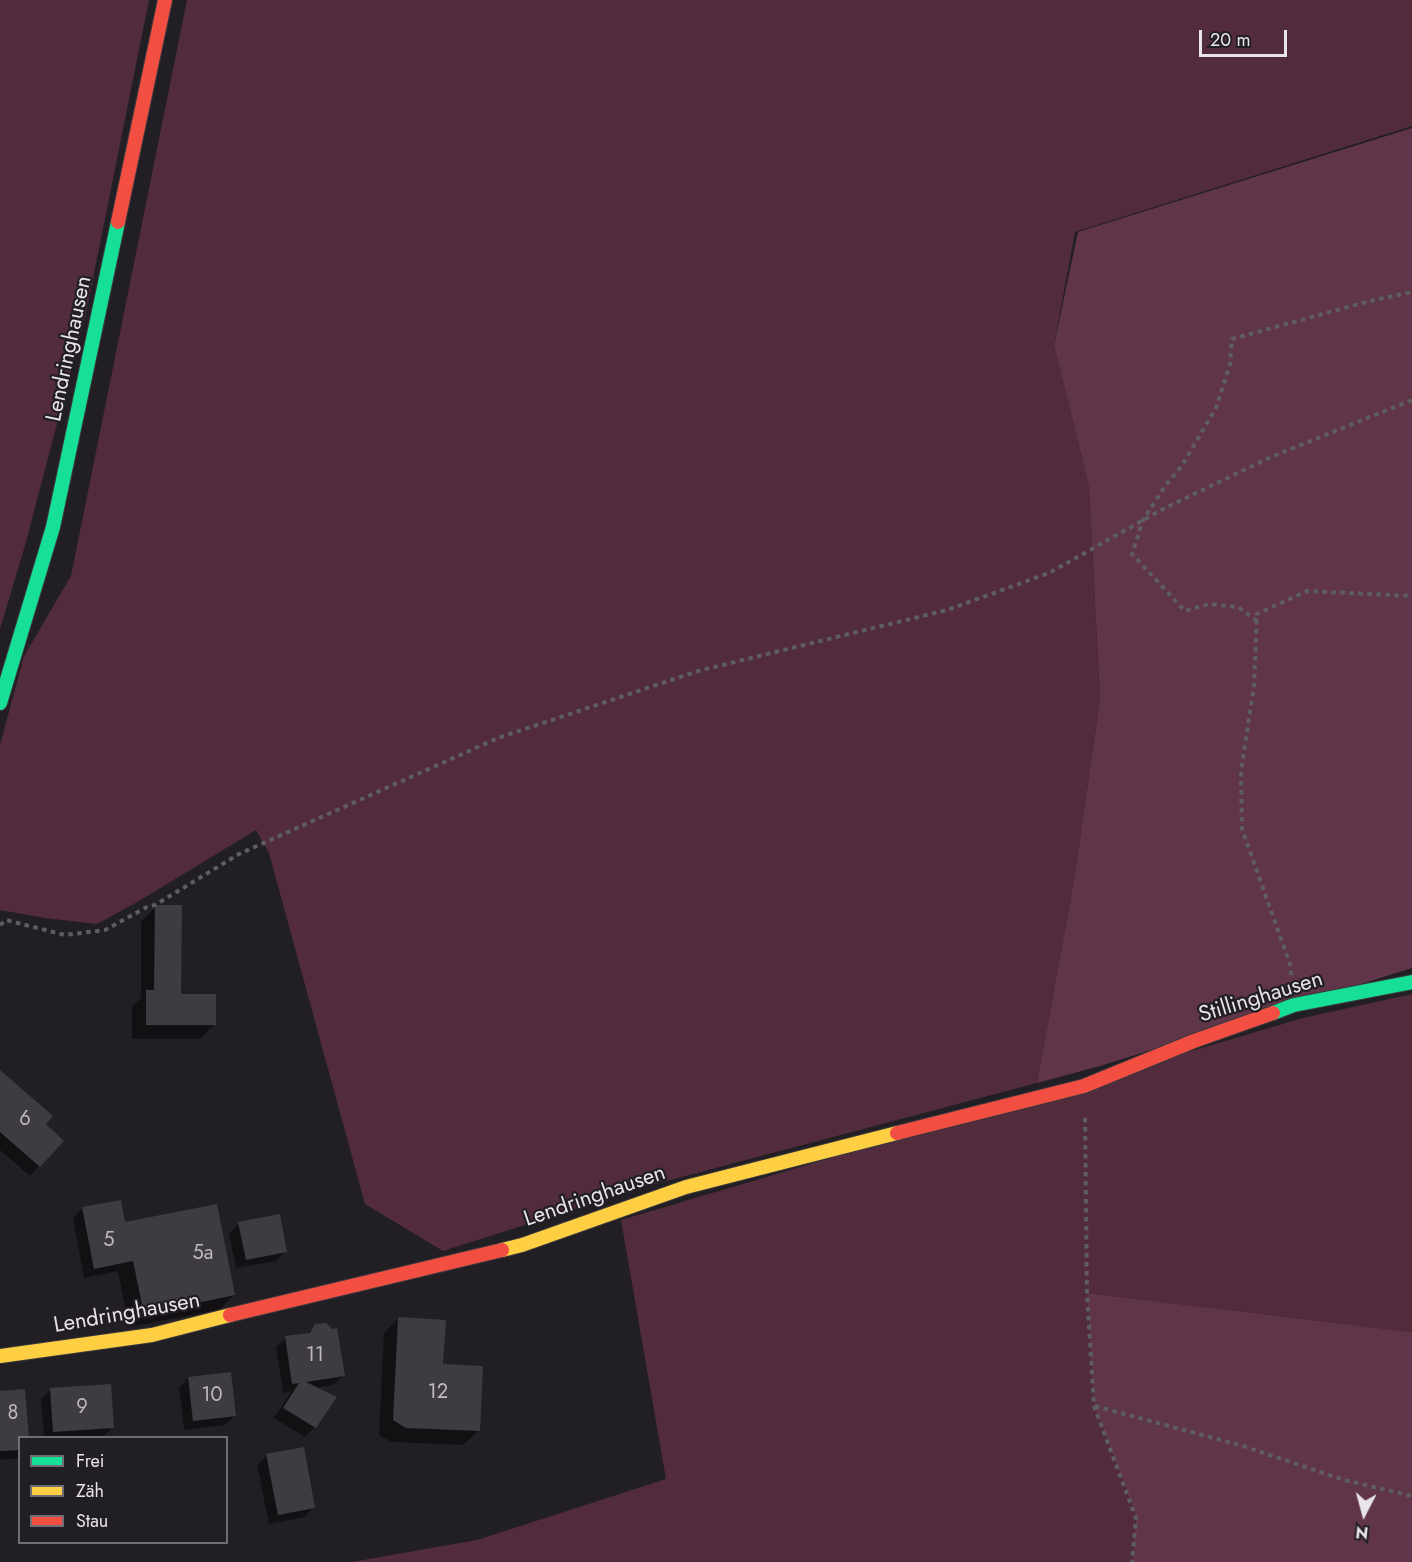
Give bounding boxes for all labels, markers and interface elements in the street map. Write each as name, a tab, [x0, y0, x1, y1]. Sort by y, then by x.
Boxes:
scale bar	[1202, 18, 1290, 56]
text: 20 m	[1210, 27, 1250, 53]
street label: Lendringhausen	[42, 274, 98, 424]
street label: Stillinghausen	[1196, 967, 1326, 1029]
house number: 6	[19, 1108, 31, 1132]
street label: Lendringhausen	[521, 1160, 669, 1234]
house number: 5	[103, 1229, 115, 1253]
house number: 5a	[193, 1242, 213, 1266]
street label: Lendringhausen	[52, 1288, 202, 1340]
house number: 11	[306, 1344, 324, 1368]
house number: 12	[428, 1381, 448, 1405]
house number: 10	[202, 1384, 222, 1408]
house number: 9	[76, 1396, 88, 1420]
house number: 8	[8, 1402, 18, 1426]
legend	[18, 1436, 228, 1544]
text: Frei	[76, 1448, 105, 1474]
text: Zäh	[76, 1478, 104, 1504]
north arrow	[1334, 1484, 1394, 1544]
text: Stau	[76, 1508, 108, 1534]
text: N	[1355, 1520, 1370, 1545]

